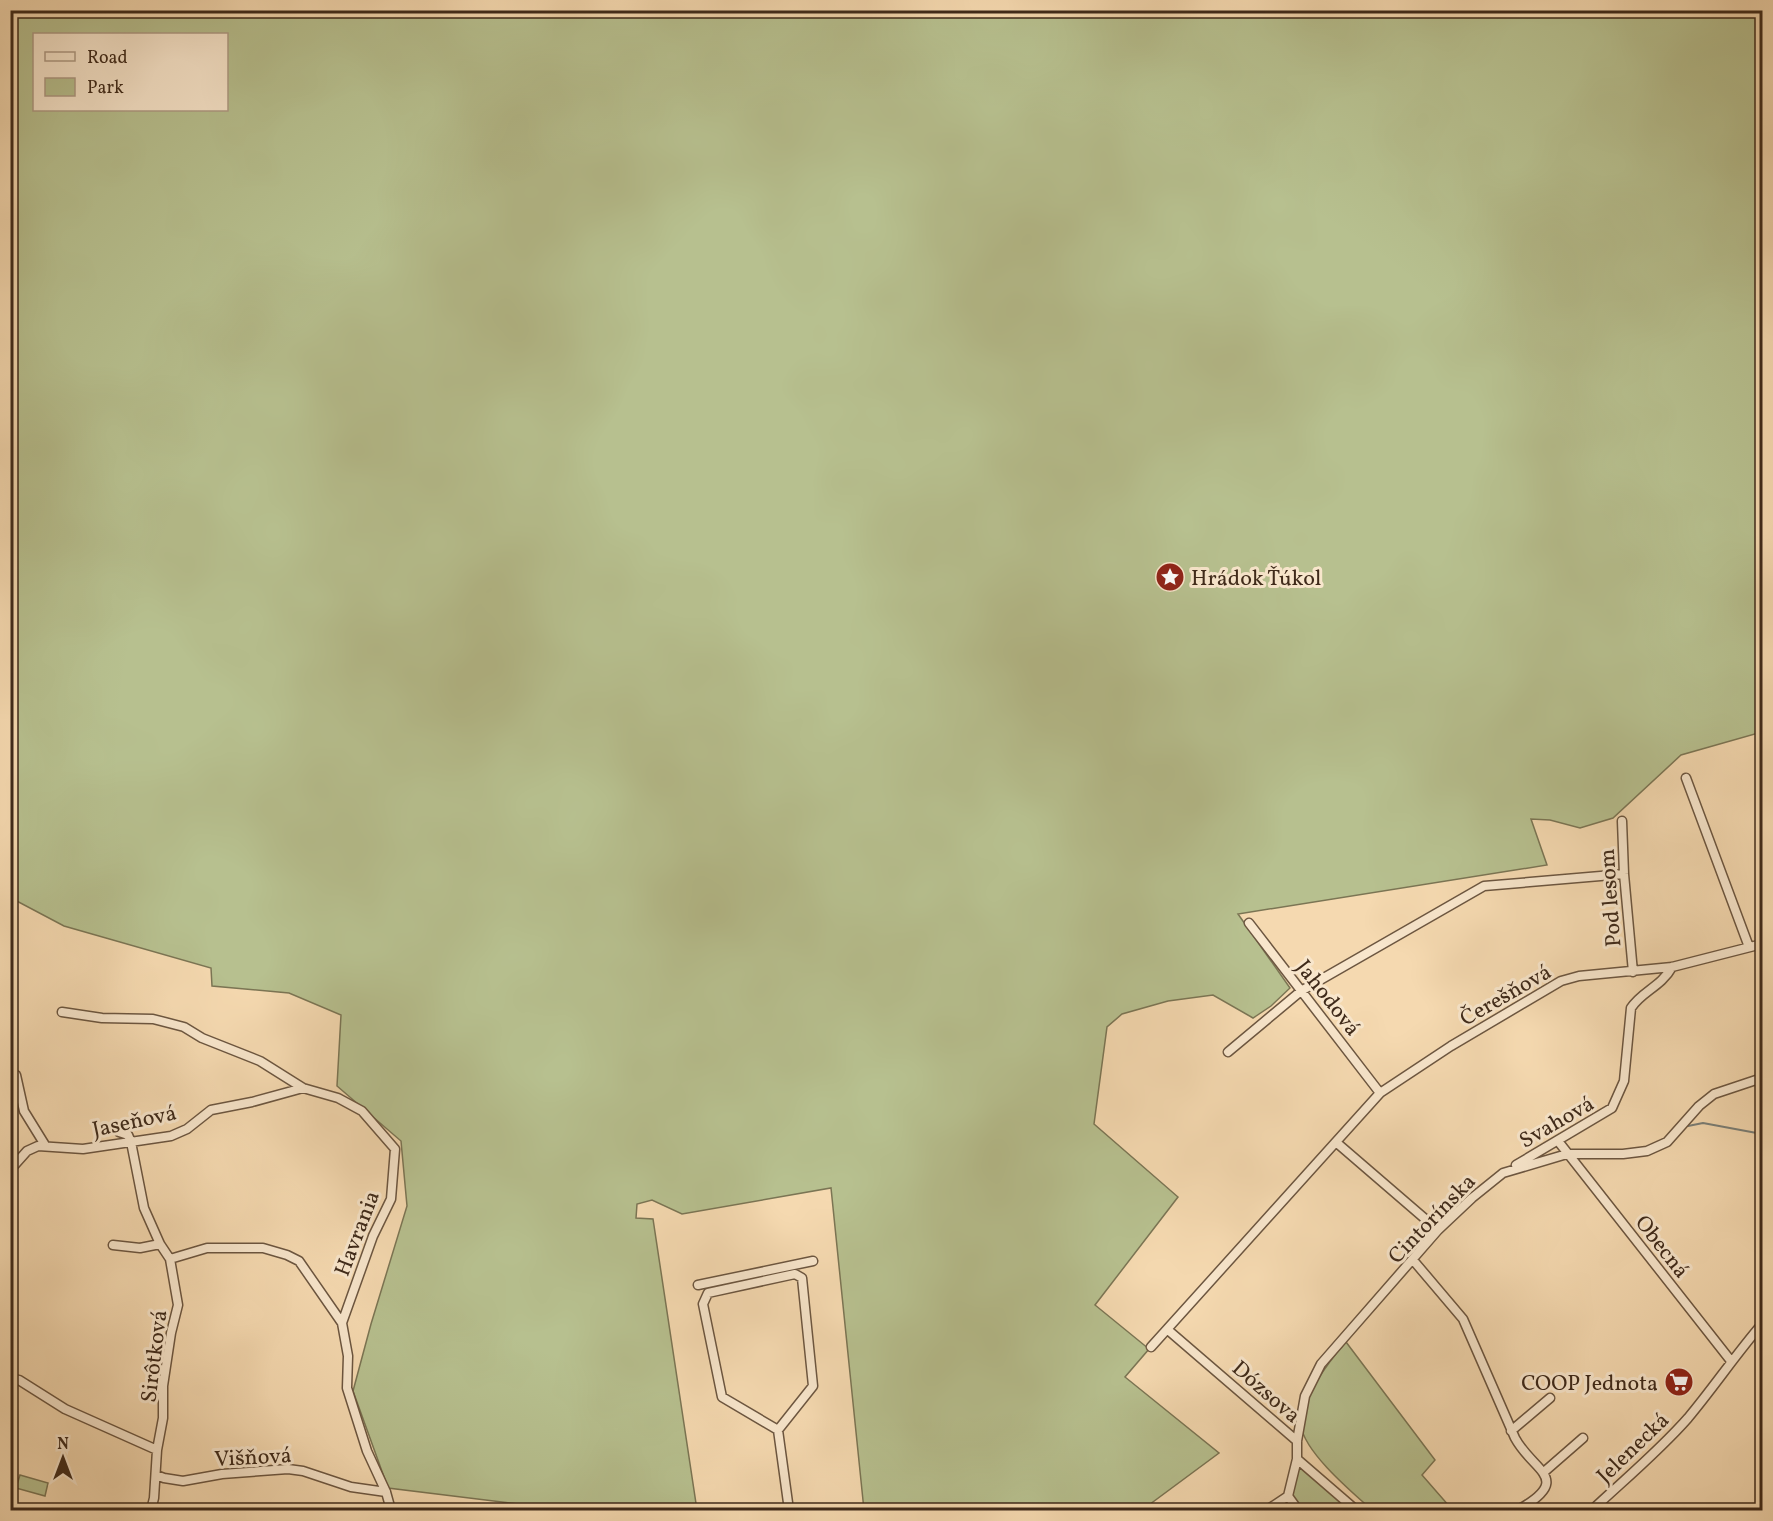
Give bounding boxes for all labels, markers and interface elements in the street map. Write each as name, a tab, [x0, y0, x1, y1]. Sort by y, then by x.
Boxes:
legend	[33, 33, 228, 111]
text: Road	[87, 46, 128, 71]
text: Park	[87, 76, 124, 101]
place icon: Hrádok Ťúkol	[1154, 561, 1186, 593]
place label: Hrádok Ťúkol	[1191, 564, 1321, 595]
street label: Pod lesom	[1593, 848, 1630, 948]
street label: Jahodová	[1287, 954, 1367, 1043]
street label: Čerešňová	[1455, 957, 1558, 1035]
street label: Svahová	[1514, 1089, 1600, 1157]
street label: Jaseňová	[90, 1098, 179, 1146]
street label: Cintorínska	[1382, 1168, 1484, 1272]
street label: Havrania	[328, 1187, 389, 1281]
street label: Obecná	[1627, 1209, 1696, 1286]
street label: Sirôtková	[134, 1308, 177, 1404]
street label: Dózsova	[1224, 1354, 1307, 1432]
supermarket icon: COOP Jednota	[1663, 1366, 1695, 1398]
place label: COOP Jednota	[1521, 1369, 1658, 1400]
street label: Jelenecká	[1590, 1406, 1677, 1491]
north arrow	[33, 1428, 93, 1488]
text: N	[57, 1434, 69, 1456]
street label: Višňová	[214, 1441, 293, 1476]

